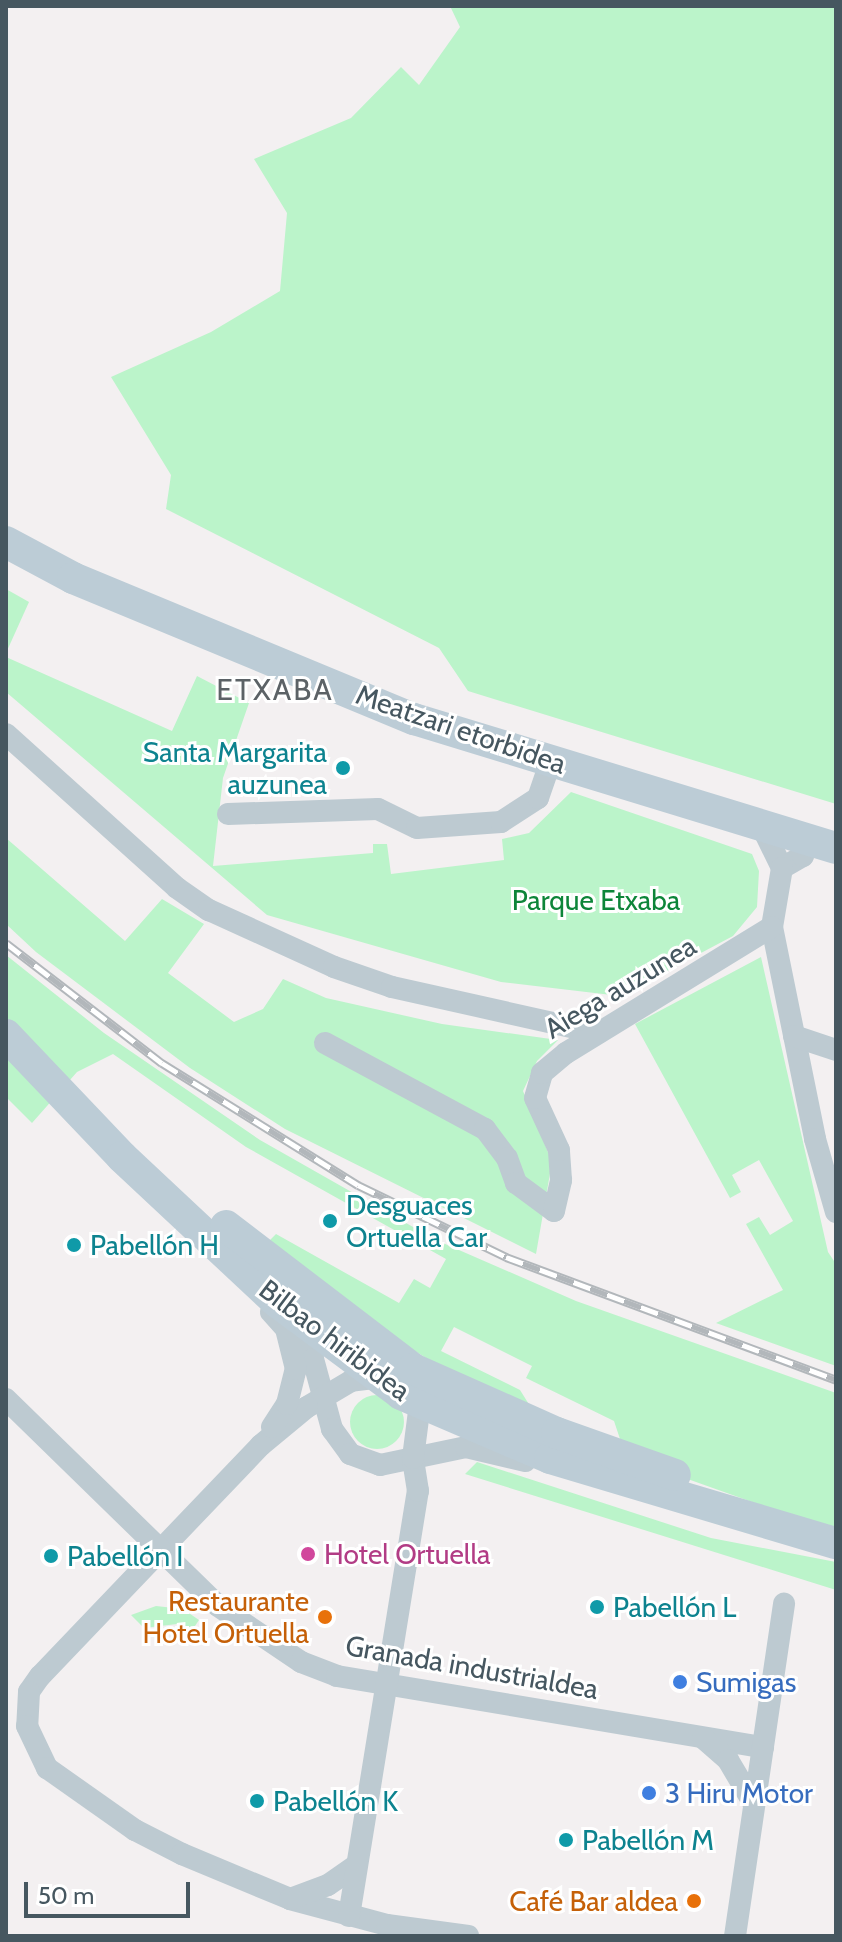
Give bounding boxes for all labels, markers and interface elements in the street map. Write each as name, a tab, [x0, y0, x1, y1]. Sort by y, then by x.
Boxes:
district label: ETXABA	[216, 672, 334, 708]
street label: Meatzari etorbidea	[352, 677, 570, 781]
place label: Santa Margarita auzunea	[143, 735, 327, 801]
marker: Santa Margarita auzunea	[334, 759, 352, 777]
park label: Parque Etxaba	[512, 883, 680, 917]
street label: Aiega auzunea	[538, 929, 702, 1045]
place label: Desguaces Ortuella Car	[346, 1188, 487, 1254]
marker: Desguaces Ortuella Car	[321, 1212, 339, 1230]
place label: Pabellón H	[90, 1228, 219, 1262]
marker: Pabellón H	[65, 1236, 83, 1254]
street label: Bilbao hiribidea	[253, 1272, 417, 1408]
place label: Hotel Ortuella	[324, 1537, 490, 1571]
place label: Pabellón I	[67, 1539, 184, 1573]
marker: Hotel Ortuella	[299, 1545, 317, 1563]
marker: Pabellón I	[42, 1547, 60, 1565]
place label: Restaurante Hotel Ortuella	[143, 1584, 309, 1650]
place label: Pabellón L	[613, 1590, 736, 1624]
marker: Pabellón L	[588, 1598, 606, 1616]
marker: Restaurante Hotel Ortuella	[316, 1608, 334, 1626]
street label: Granada industrialdea	[343, 1628, 601, 1706]
place label: Sumigas	[696, 1665, 796, 1699]
marker: Sumigas	[671, 1673, 689, 1691]
place label: 3 Hiru Motor	[665, 1776, 813, 1810]
place label: Pabellón K	[273, 1784, 398, 1818]
marker: 3 Hiru Motor	[640, 1784, 658, 1802]
marker: Pabellón K	[248, 1792, 266, 1810]
place label: Pabellón M	[582, 1823, 714, 1857]
marker: Pabellón M	[557, 1831, 575, 1849]
scale bar	[28, 1866, 194, 1916]
text: 50 m	[38, 1881, 94, 1910]
place label: Café Bar aldea	[509, 1884, 678, 1918]
marker: Café Bar aldea	[685, 1892, 703, 1910]

